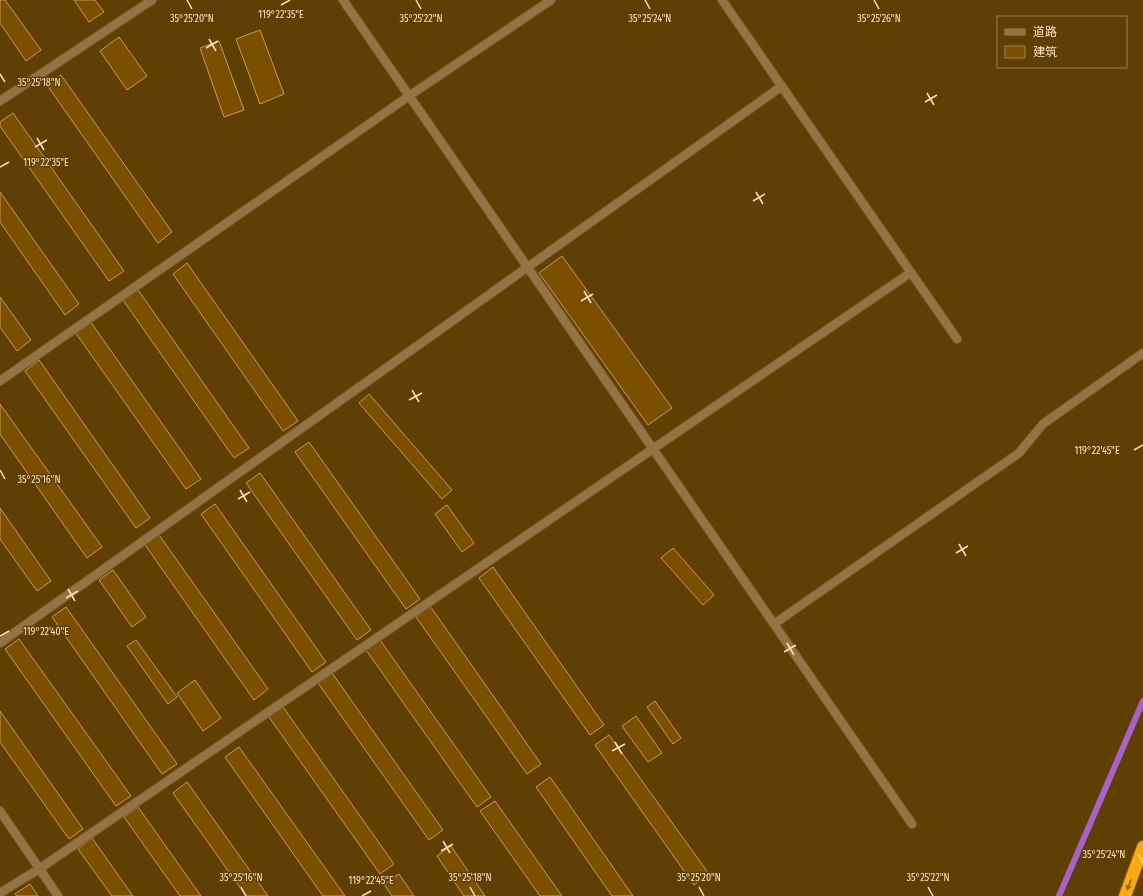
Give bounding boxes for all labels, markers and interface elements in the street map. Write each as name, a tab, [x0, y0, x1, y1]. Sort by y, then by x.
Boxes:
text: 119°22'35"E	[258, 9, 304, 21]
text: 35°25'20"N	[170, 13, 214, 25]
text: 35°25'22"N	[399, 13, 443, 25]
text: 35°25'24"N	[629, 13, 671, 25]
text: 35°25'26"N	[857, 13, 901, 25]
legend	[997, 16, 1127, 68]
text: 道路	[1033, 25, 1057, 39]
text: 建筑	[1033, 45, 1057, 59]
text: 35°25'18"N	[17, 77, 61, 89]
text: 119°22'35"E	[23, 157, 69, 169]
text: 119°22'45"E	[1074, 445, 1120, 457]
text: 35°25'16"N	[18, 474, 60, 486]
text: 119°22'40"E	[23, 626, 69, 638]
text: 35°25'24"N	[1083, 849, 1125, 861]
text: 35°25'16"N	[220, 872, 262, 884]
text: 35°25'18"N	[448, 872, 492, 884]
text: 35°25'20"N	[677, 872, 721, 884]
text: 35°25'22"N	[906, 872, 950, 884]
text: 119°22'45"E	[348, 875, 394, 887]
one-way arrow	[1125, 879, 1131, 891]

